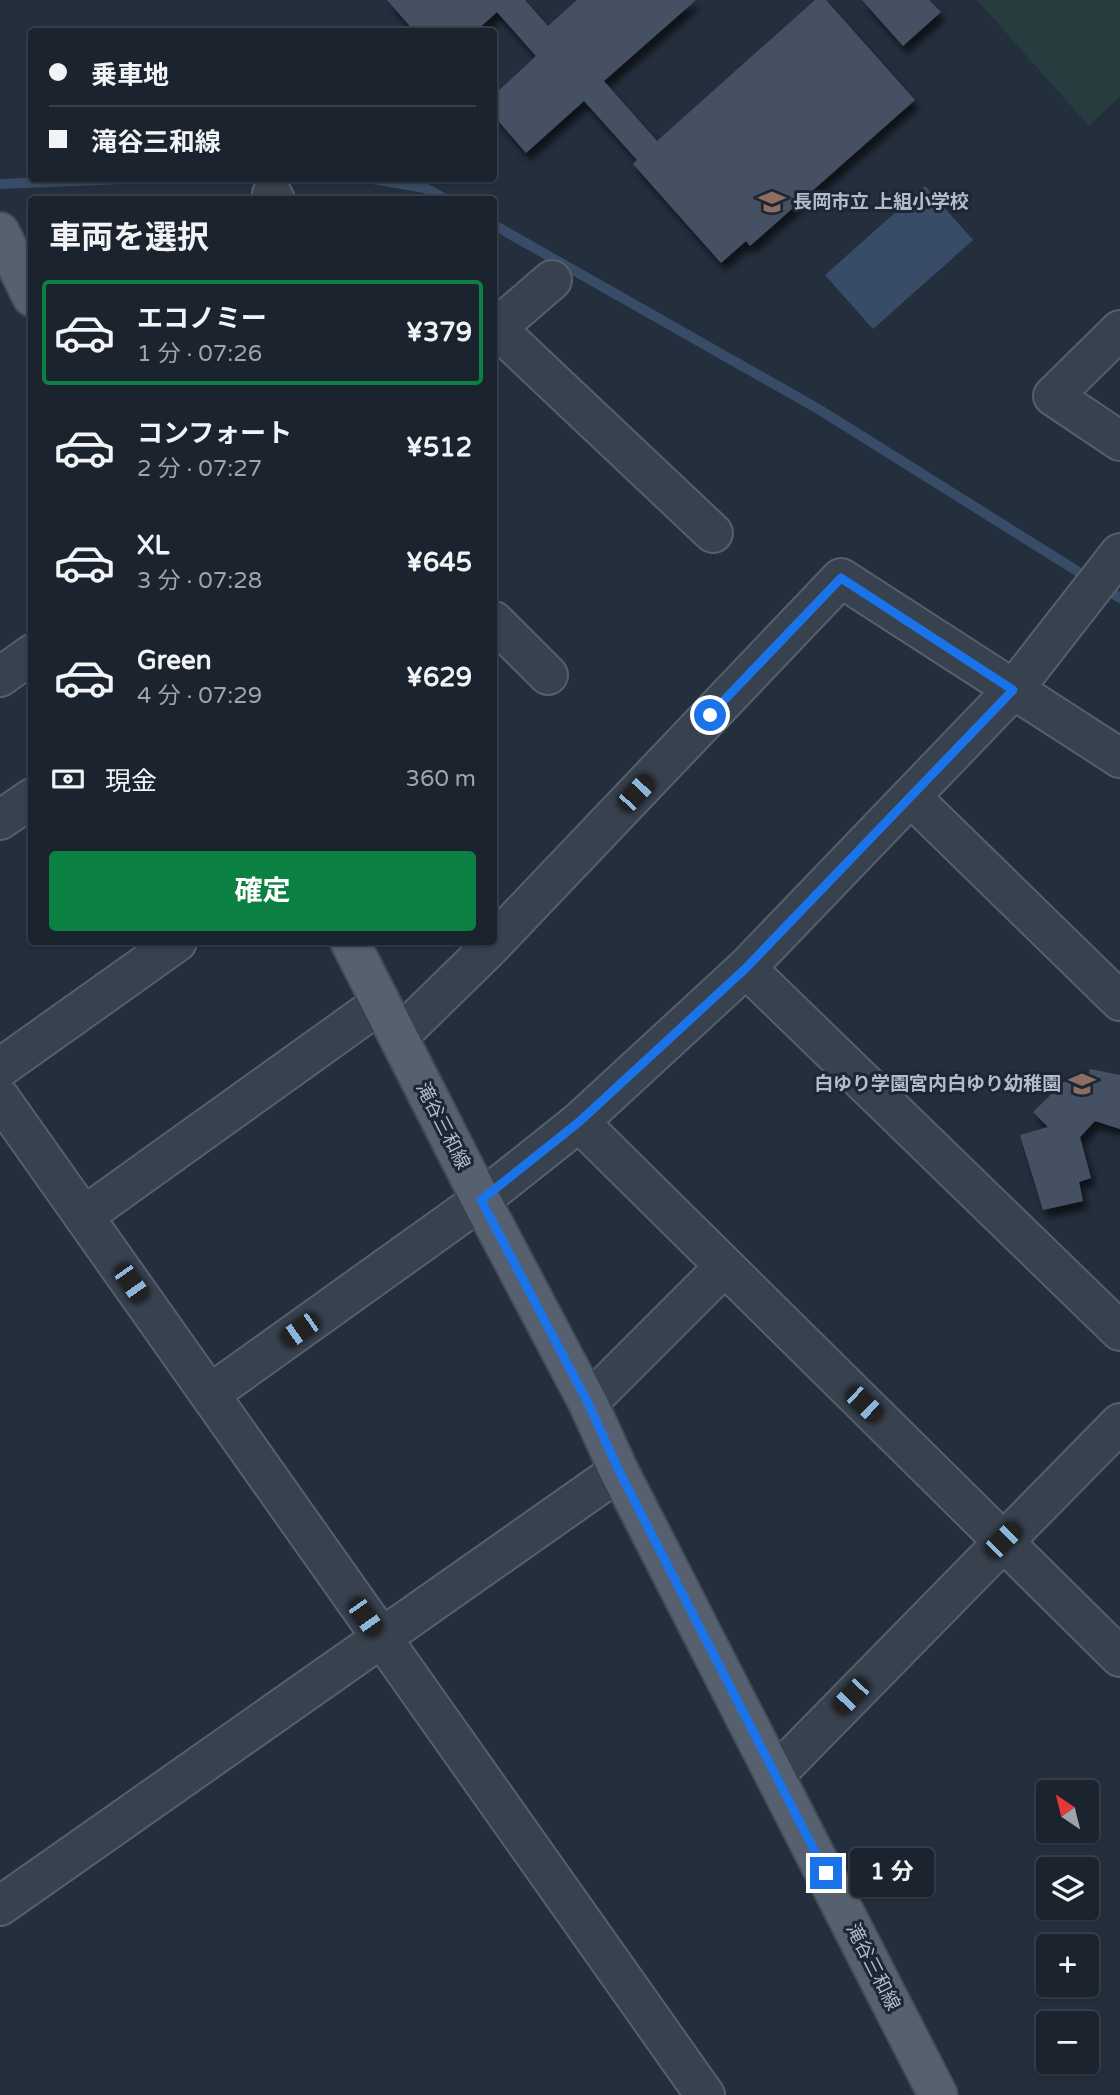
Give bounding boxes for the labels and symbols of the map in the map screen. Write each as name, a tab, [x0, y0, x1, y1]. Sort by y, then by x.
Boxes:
school or university icon: 長岡市立 上組小学校	[757, 187, 787, 217]
place label: 長岡市立 上組小学校	[793, 191, 969, 213]
route start	[694, 699, 726, 731]
car	[614, 770, 659, 816]
school or university icon: 白ゆり学園宮内白ゆり幼稚園	[1067, 1069, 1097, 1099]
place label: 白ゆり学園宮内白ゆり幼稚園	[814, 1073, 1061, 1095]
street label: 滝谷三和線	[412, 1079, 474, 1173]
car	[111, 1260, 152, 1306]
car	[277, 1309, 324, 1351]
car	[842, 1382, 887, 1426]
car	[981, 1518, 1026, 1562]
car	[345, 1594, 386, 1640]
car	[829, 1674, 874, 1718]
north arrow	[1036, 1780, 1099, 1843]
callout: 1 分	[850, 1848, 934, 1898]
route end	[810, 1857, 842, 1889]
street label: 滝谷三和線	[842, 1920, 904, 2014]

